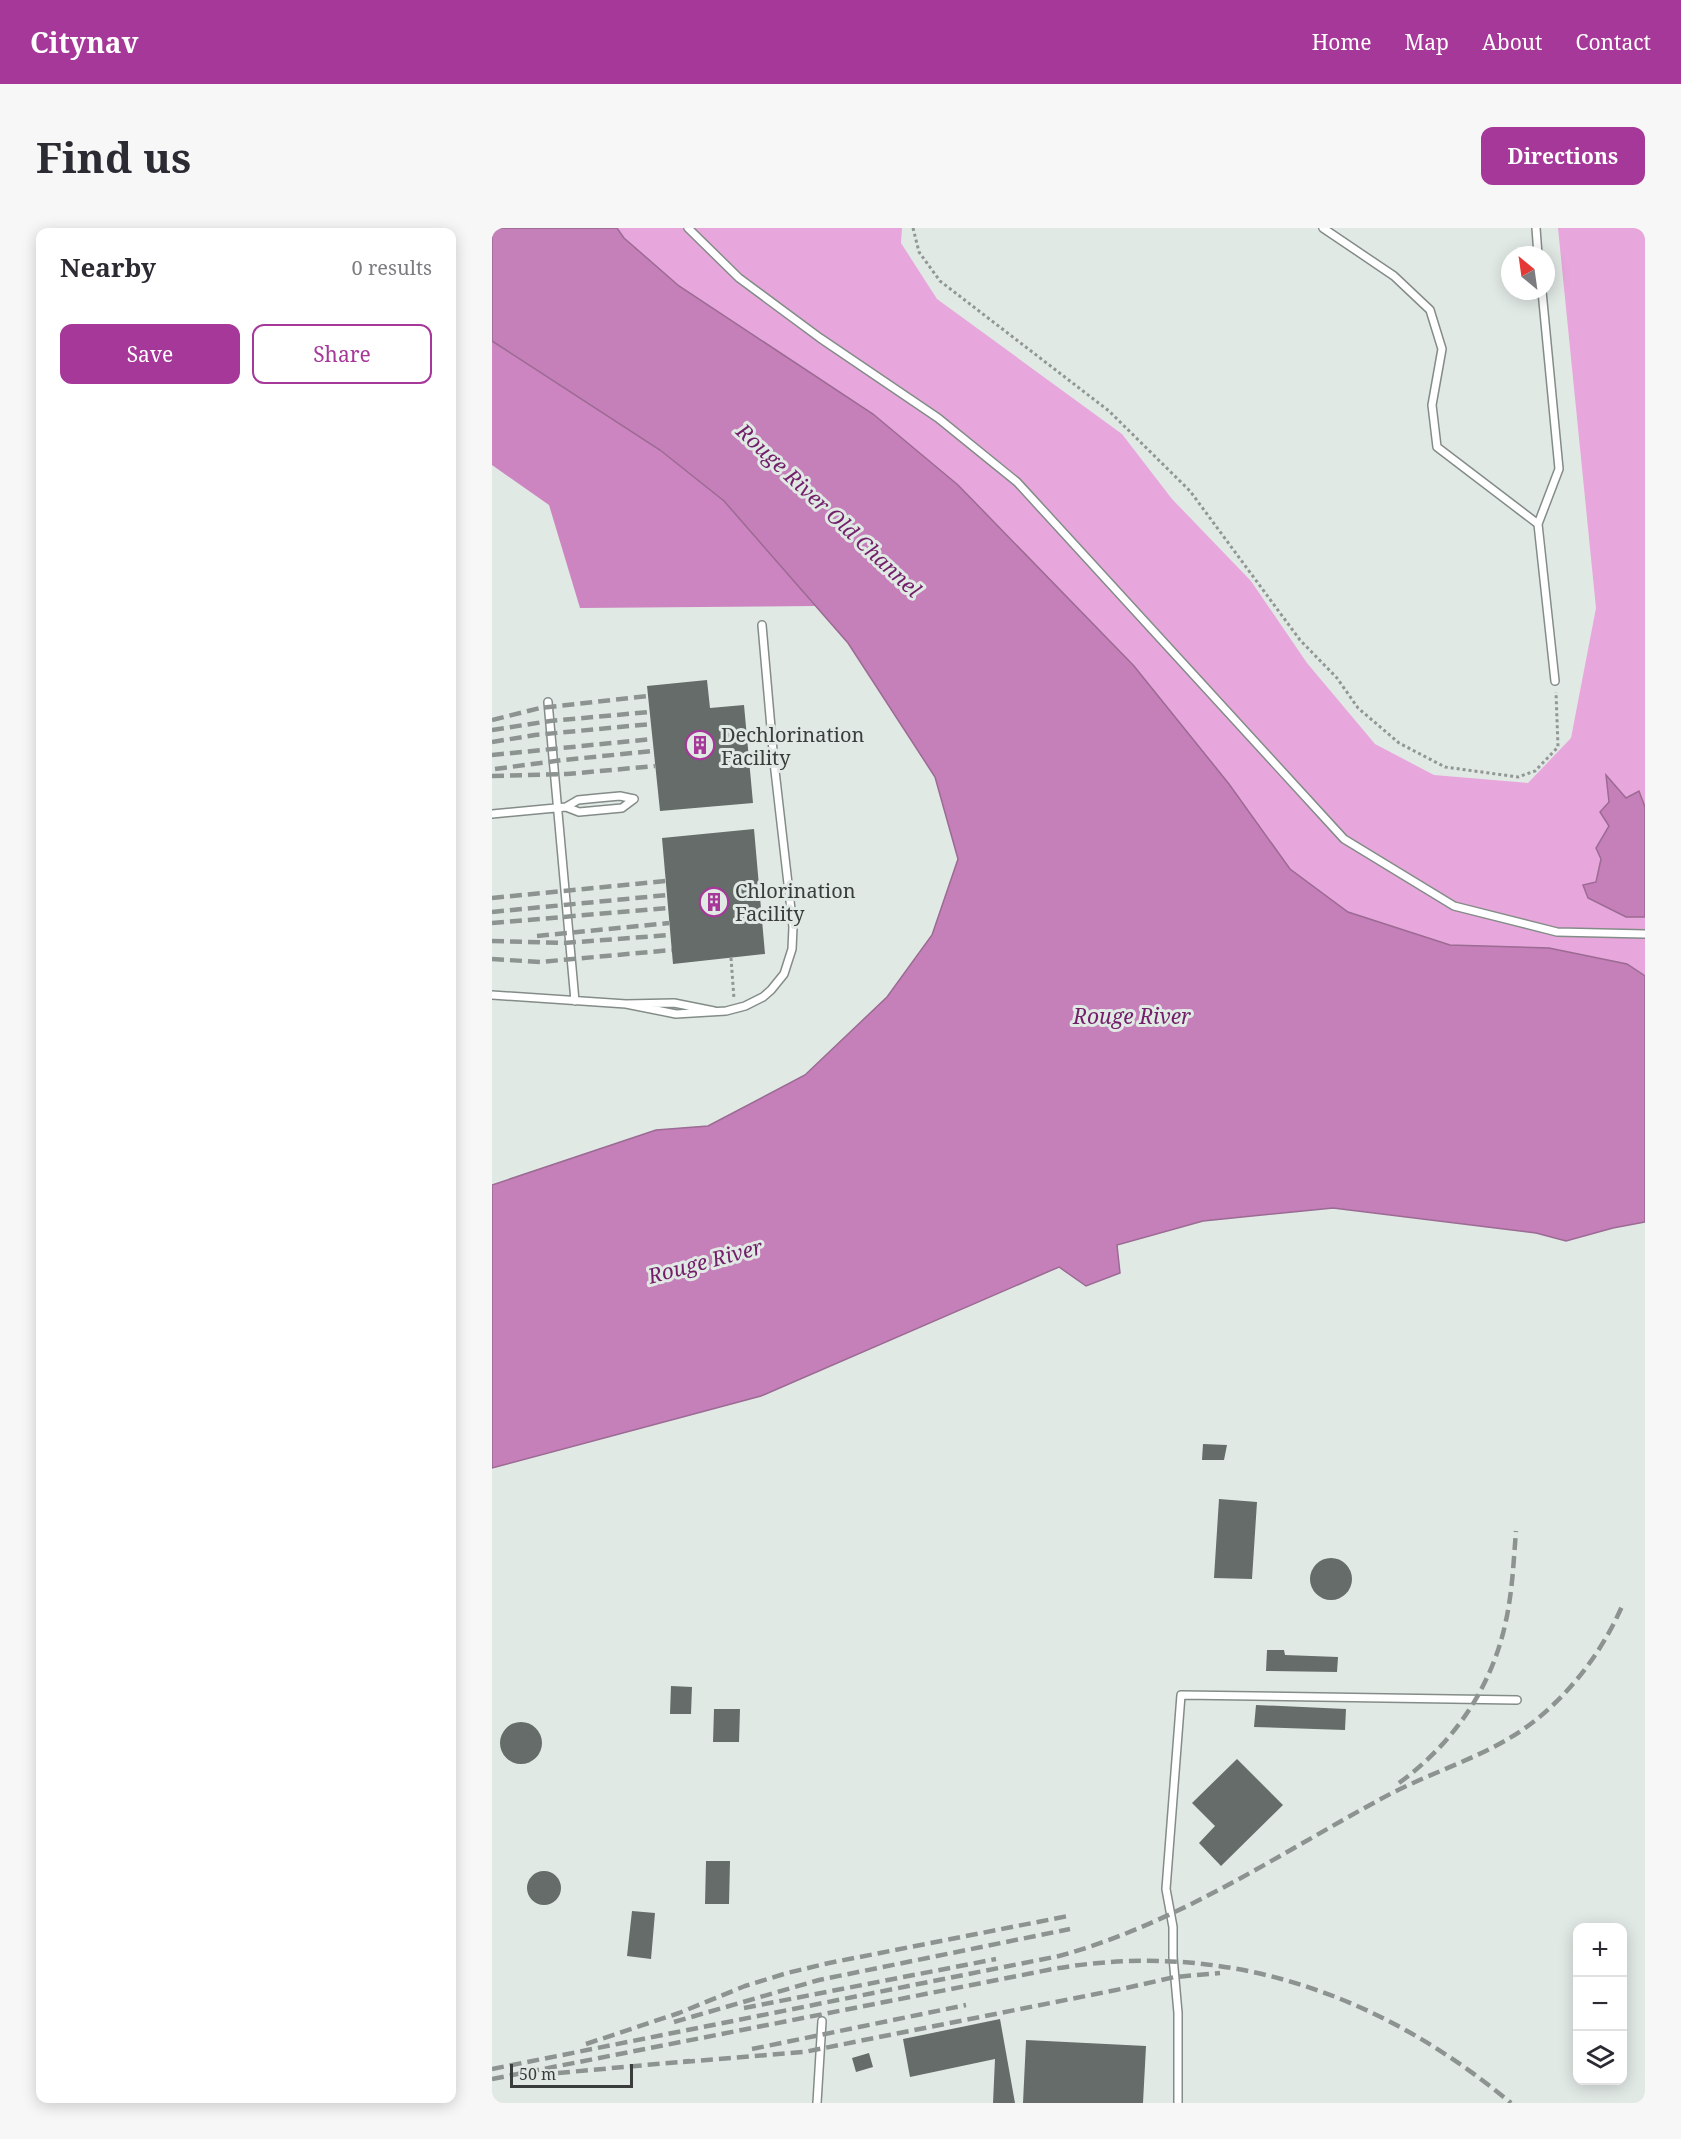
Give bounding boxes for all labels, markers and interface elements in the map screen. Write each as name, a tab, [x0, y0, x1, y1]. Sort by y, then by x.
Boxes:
text: Citynav	[30, 23, 139, 61]
text: Home	[1312, 28, 1372, 56]
text: Map	[1405, 28, 1449, 56]
text: About	[1482, 28, 1543, 56]
text: Contact	[1576, 28, 1651, 56]
button: Directions	[1481, 127, 1645, 185]
text: Find us	[36, 128, 191, 185]
north arrow	[1501, 246, 1555, 300]
text: Nearby	[60, 249, 156, 285]
text: 0 results	[352, 254, 432, 281]
button: Save	[60, 324, 240, 384]
button: Share	[252, 324, 432, 384]
water label: Rouge River Old Channel	[730, 416, 928, 603]
place label: Dechlorination Facility	[721, 721, 864, 771]
building icon: Dechlorination Facility	[684, 729, 716, 761]
place label: Chlorination Facility	[735, 877, 856, 927]
building icon: Chlorination Facility	[698, 886, 730, 918]
water label: Rouge River	[1072, 1002, 1191, 1030]
water label: Rouge River	[643, 1232, 766, 1290]
map controls	[1573, 1923, 1627, 2085]
button: +	[1573, 1923, 1627, 1977]
button: −	[1573, 1977, 1627, 2031]
button: layers	[1573, 2031, 1627, 2085]
scale bar	[510, 2061, 633, 2088]
text: 50 m	[519, 2063, 556, 2085]

